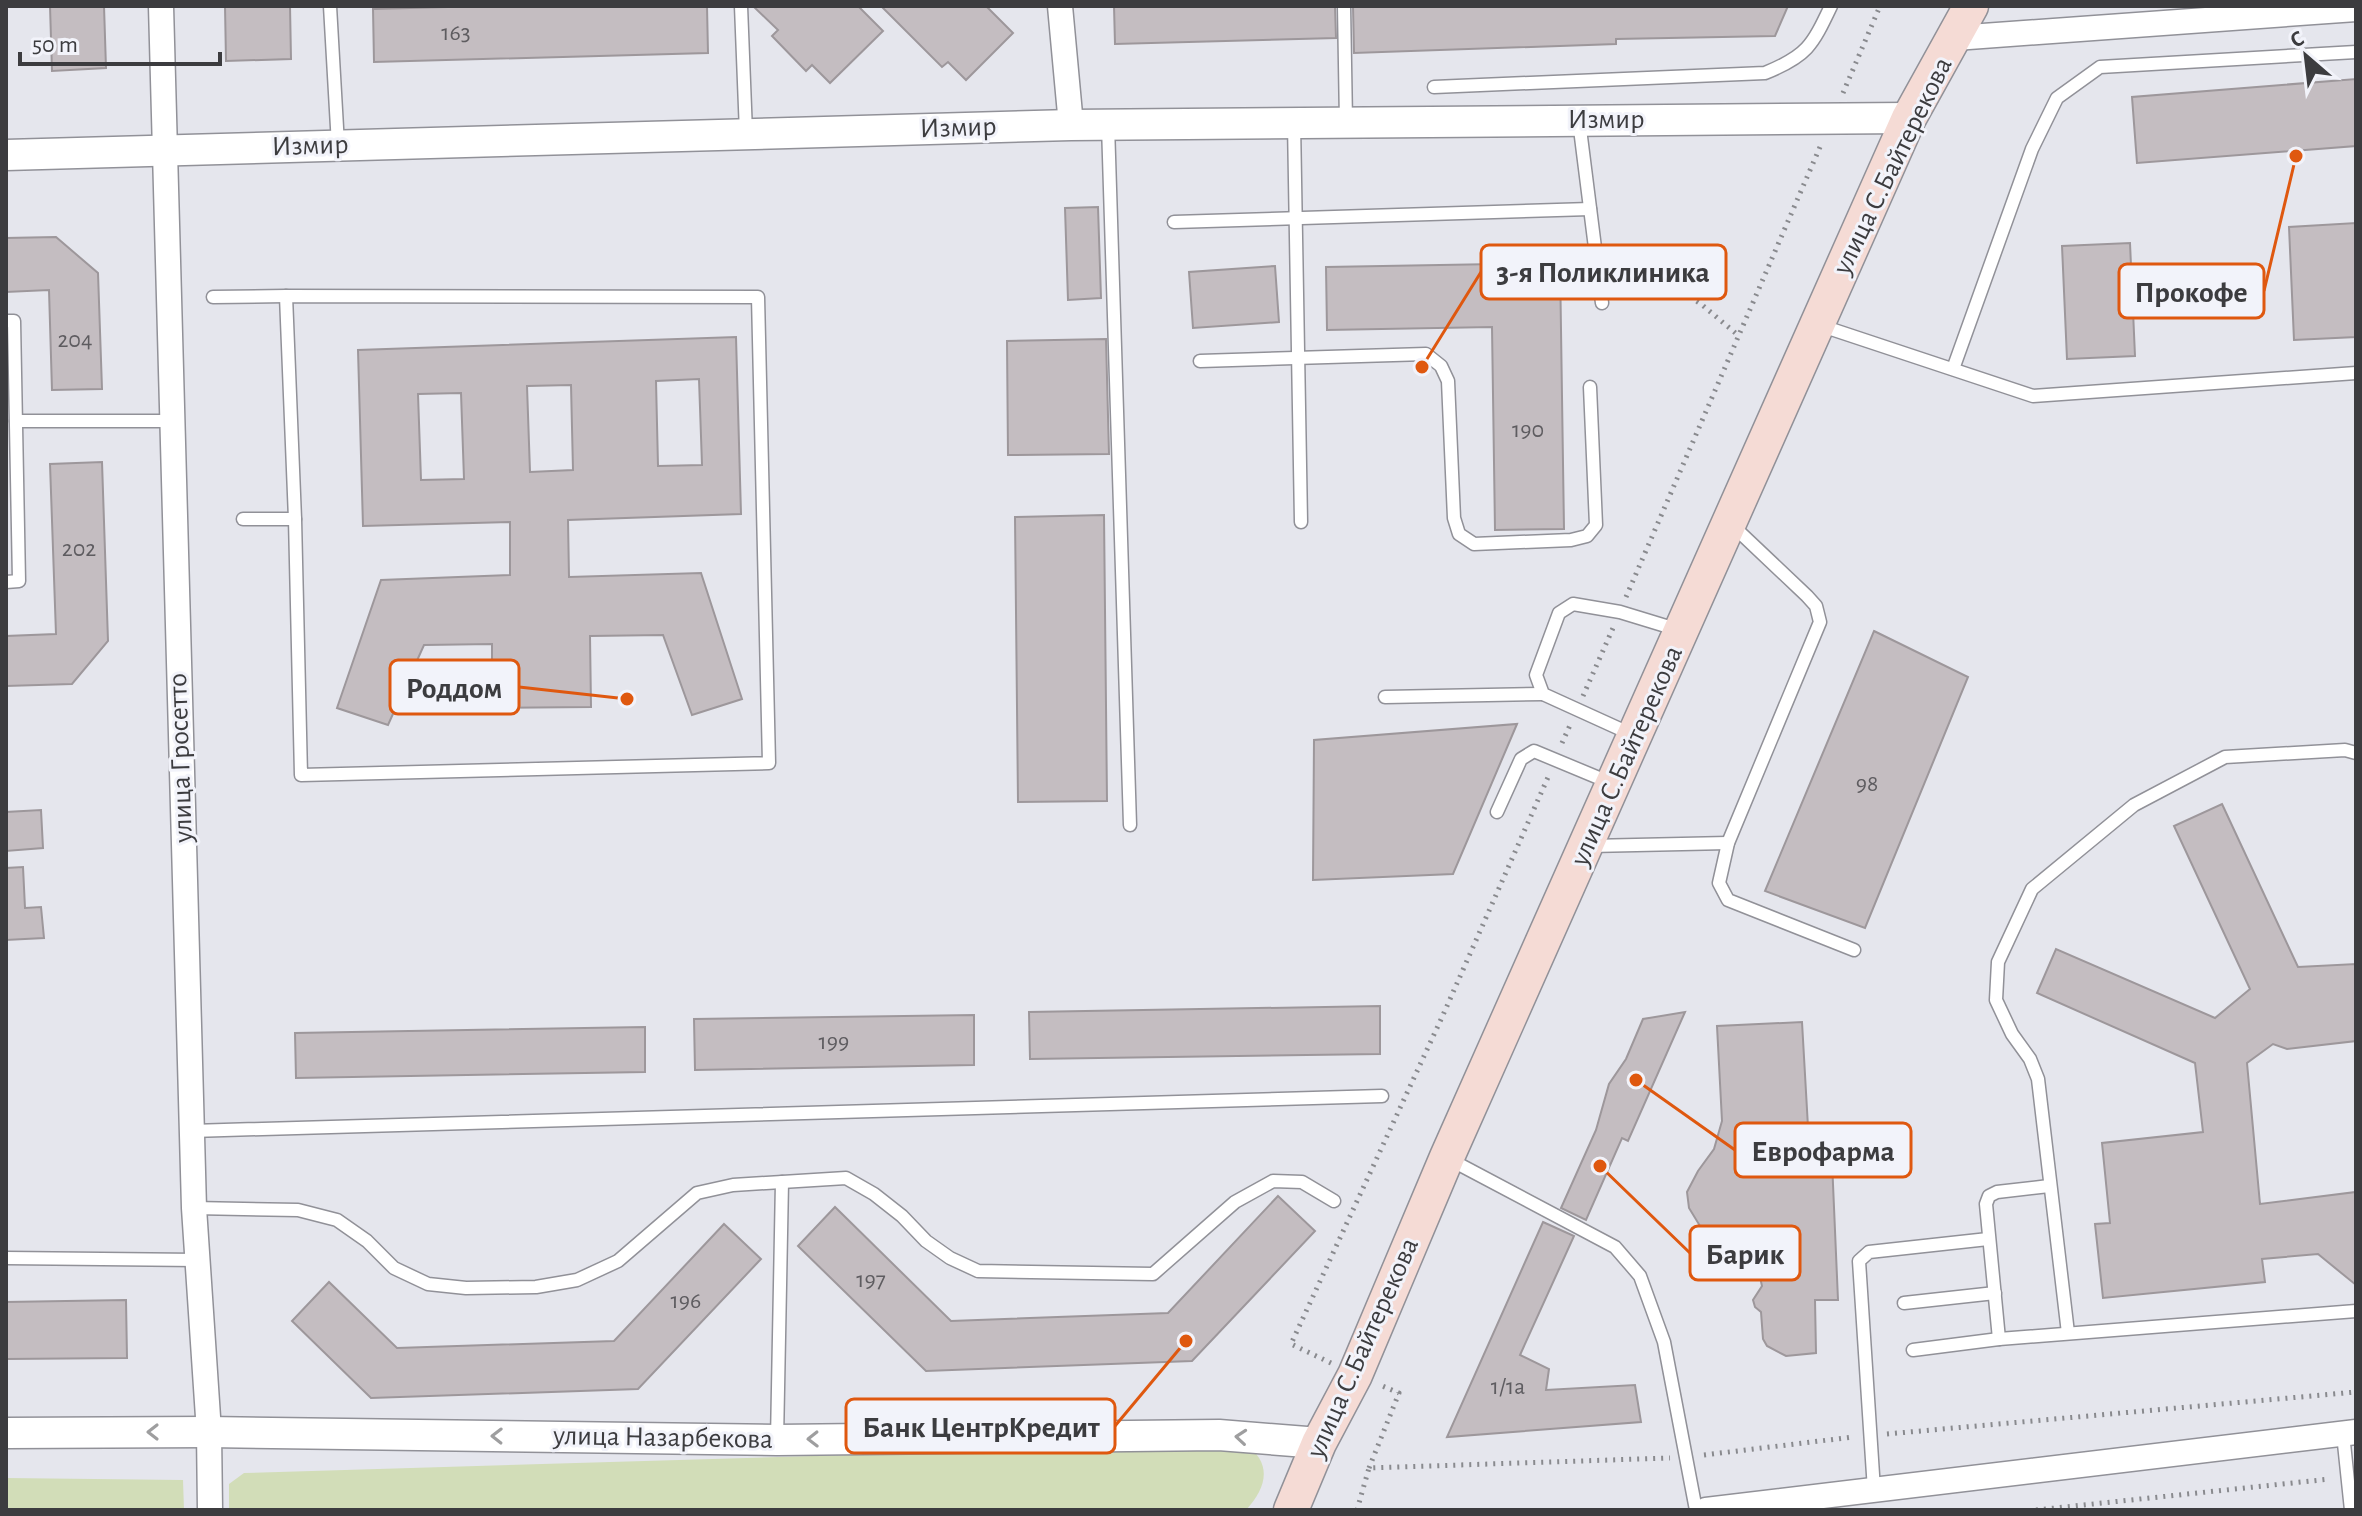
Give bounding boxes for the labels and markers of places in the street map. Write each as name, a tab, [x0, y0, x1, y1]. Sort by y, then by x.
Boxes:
callout: 3-я Поликлиника	[1481, 245, 1726, 299]
callout: Прокофе	[2119, 264, 2264, 318]
callout: Роддом	[390, 660, 519, 714]
callout: Еврофарма	[1735, 1123, 1911, 1177]
callout: Барик	[1690, 1226, 1800, 1280]
callout: Банк ЦентрКредит	[846, 1399, 1115, 1453]

